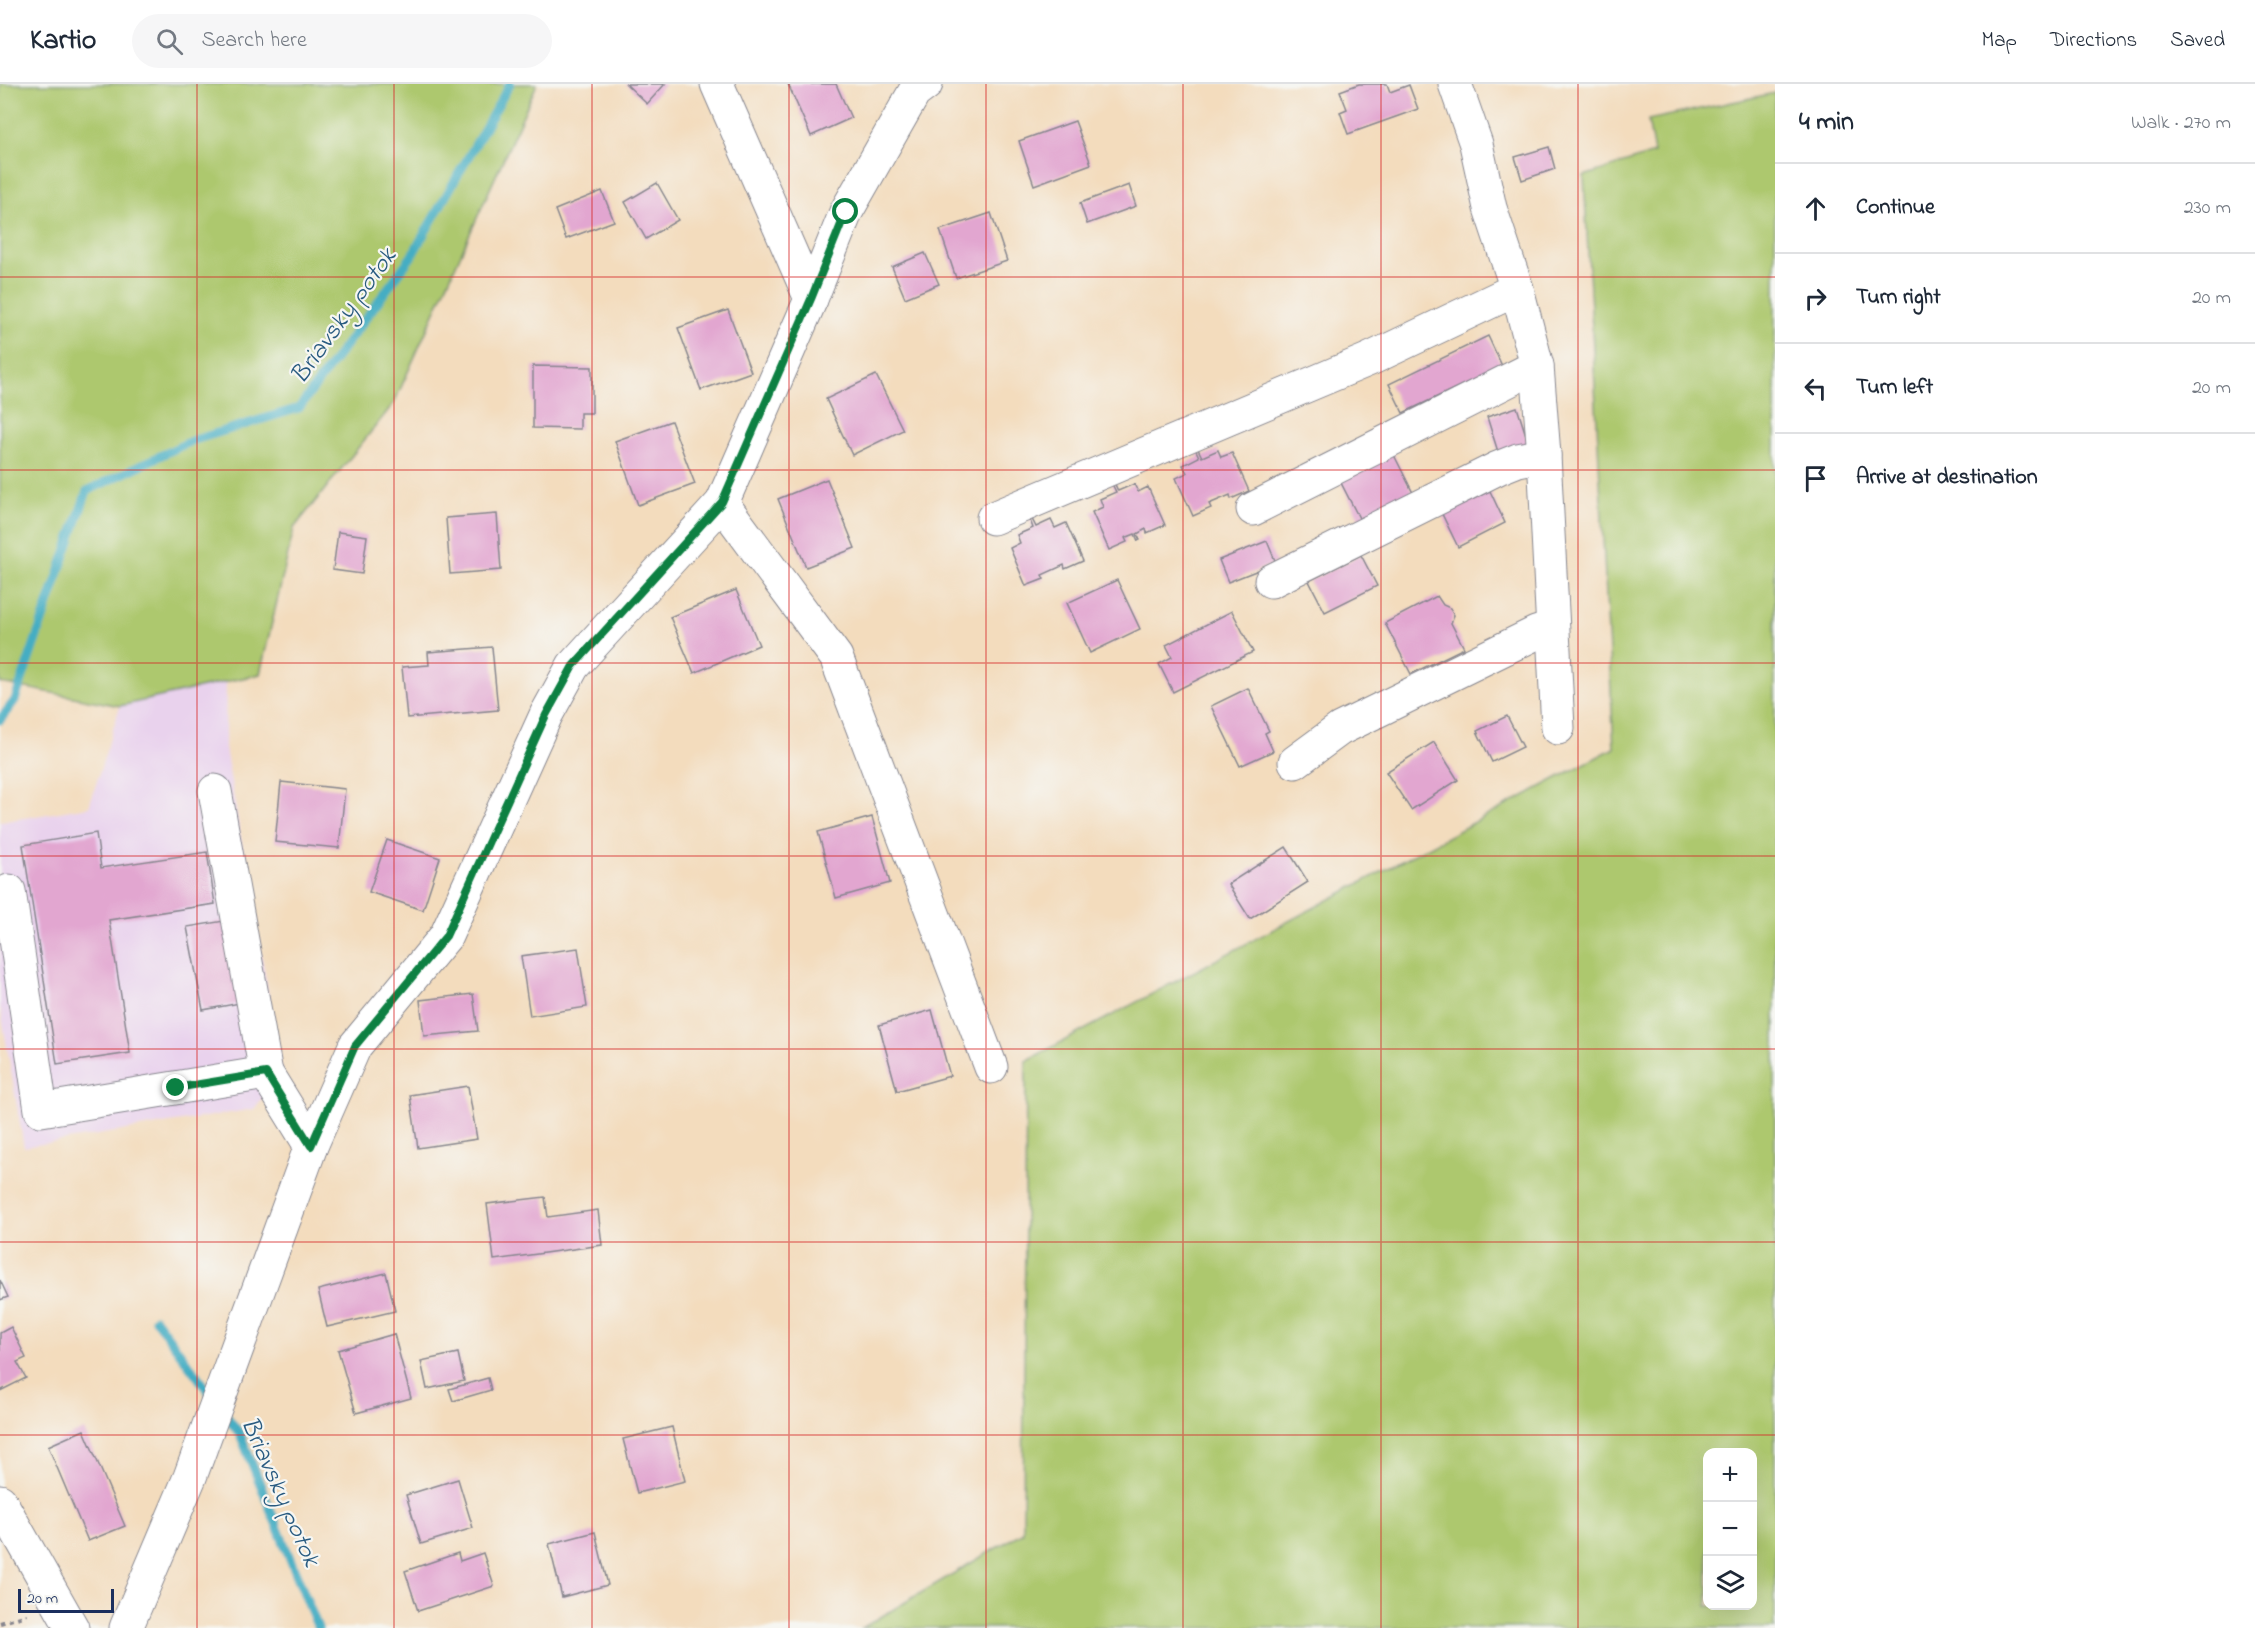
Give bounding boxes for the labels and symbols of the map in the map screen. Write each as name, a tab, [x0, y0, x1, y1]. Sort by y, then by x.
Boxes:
route start	[832, 198, 858, 224]
water label: Briavsky potok	[282, 239, 408, 393]
route end	[162, 1074, 188, 1100]
water label: Briavsky potok	[229, 1411, 330, 1575]
scale bar	[18, 1586, 114, 1614]

